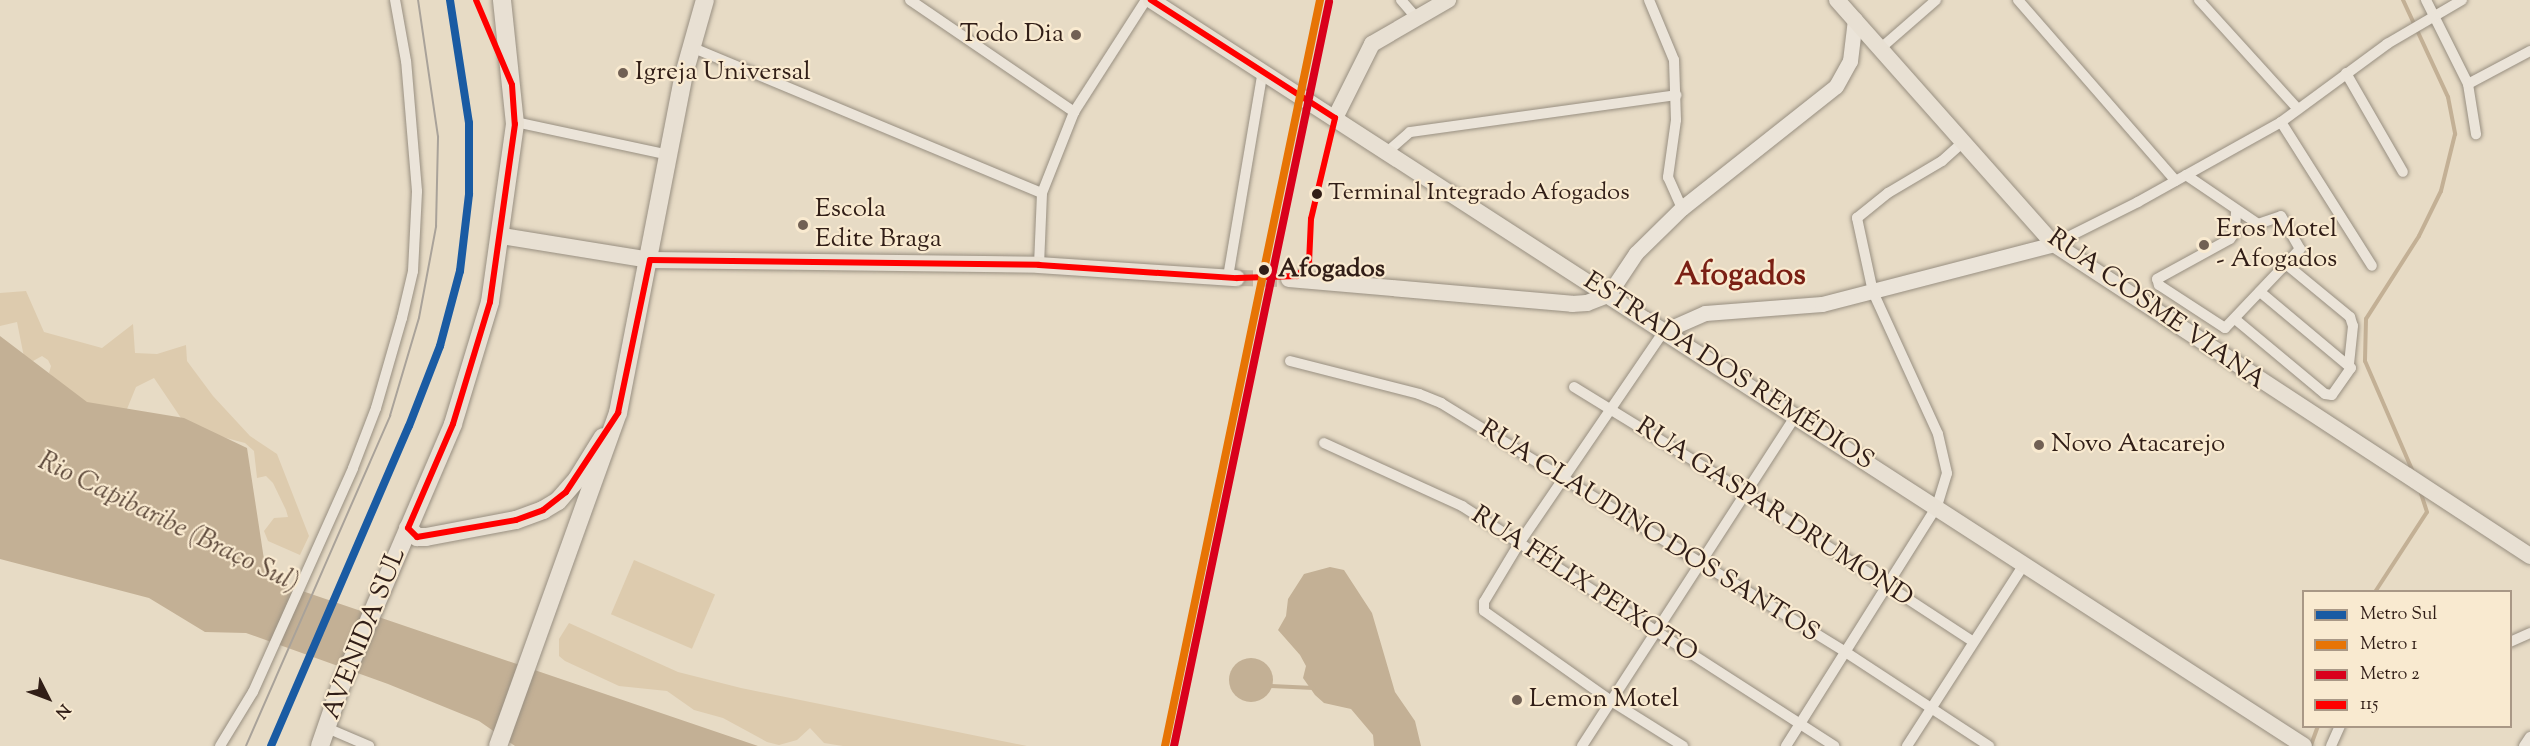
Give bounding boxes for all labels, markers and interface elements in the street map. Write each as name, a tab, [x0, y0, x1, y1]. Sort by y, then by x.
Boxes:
place label: Todo Dia	[960, 19, 1064, 51]
marker: Todo Dia	[1069, 28, 1083, 42]
place label: Igreja Universal	[635, 57, 811, 89]
marker: Igreja Universal	[616, 66, 630, 80]
place label: Terminal Integrado Afogados	[1328, 180, 1630, 208]
marker: Terminal Integrado Afogados	[1311, 188, 1323, 200]
place label: Escola Edite Braga	[815, 194, 942, 255]
place label: Eros Motel - Afogados	[2216, 214, 2337, 276]
marker: Escola Edite Braga	[796, 218, 810, 232]
street label: RUA COSME VIANA	[2041, 223, 2271, 397]
marker: Eros Motel - Afogados	[2197, 238, 2211, 252]
place label: Afogados	[1278, 254, 1385, 286]
district label: Afogados	[1674, 257, 1806, 295]
marker: Afogados	[1255, 261, 1273, 279]
street label: ESTRADA DOS REMÉDIOS	[1577, 266, 1879, 478]
street label: RUA GASPAR DRUMOND	[1630, 412, 1918, 614]
street label: RUA CLAUDINO DOS SANTOS	[1473, 414, 1825, 650]
place label: Novo Atacarejo	[2051, 429, 2225, 461]
marker: Novo Atacarejo	[2032, 438, 2046, 452]
water label: Rio Capibaribe (Braço Sul)	[33, 446, 303, 600]
street label: RUA FÉLIX PEIXOTO	[1465, 500, 1703, 670]
street label: AVENIDA SUL	[316, 544, 414, 724]
legend	[2302, 590, 2512, 728]
text: Metro Sul	[2360, 602, 2437, 628]
text: Metro 1	[2360, 632, 2417, 658]
text: Metro 2	[2360, 662, 2420, 688]
north arrow	[18, 668, 78, 728]
place label: Lemon Motel	[1529, 684, 1679, 716]
text: 115	[2360, 692, 2378, 718]
marker: Lemon Motel	[1510, 693, 1524, 707]
text: N	[49, 698, 75, 723]

